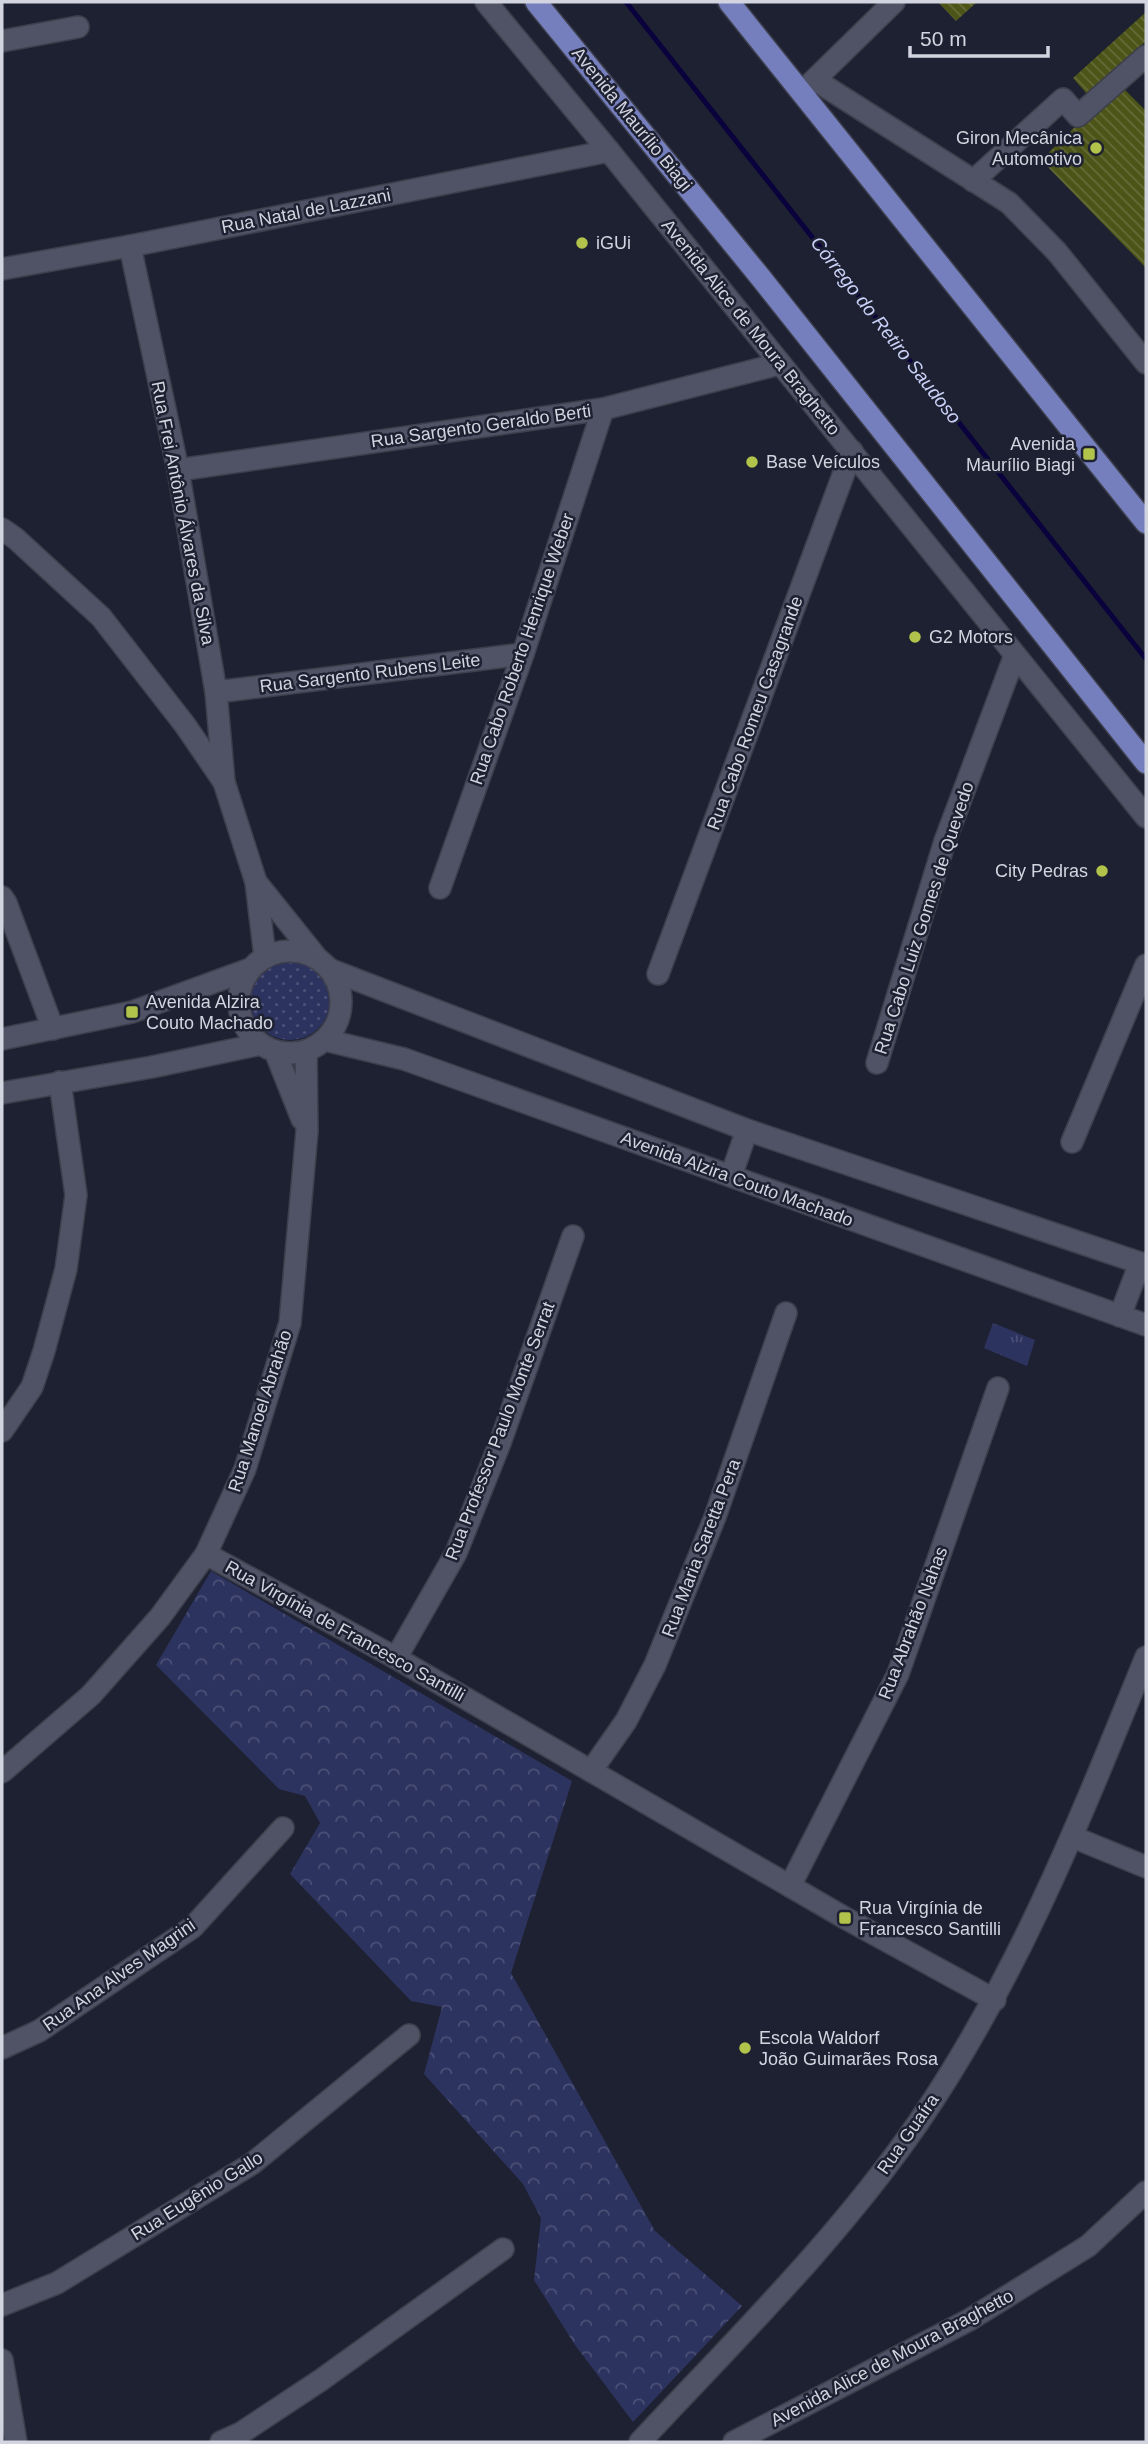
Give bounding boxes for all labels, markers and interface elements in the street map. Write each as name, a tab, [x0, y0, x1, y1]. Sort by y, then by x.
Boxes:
scale bar	[910, 14, 1048, 58]
text: 50 m	[920, 27, 967, 50]
street label: Avenida Maurílio Biagi	[568, 43, 696, 195]
place label: Giron Mecânica Automotivo	[956, 128, 1083, 169]
marker: Giron Mecânica Automotivo	[1088, 140, 1104, 156]
street label: Rua Natal de Lazzani	[220, 185, 392, 237]
street label: Avenida Alice de Moura Braghetto	[658, 215, 844, 439]
water label: Córrego do Retiro Saudoso	[807, 232, 965, 428]
place label: iGUi	[596, 233, 631, 253]
marker: iGUi	[574, 235, 590, 251]
street label: Rua Frei Antônio Álvares da Silva	[148, 379, 219, 647]
street label: Rua Sargento Geraldo Berti	[370, 401, 592, 451]
place label: Avenida Maurílio Biagi	[966, 434, 1076, 475]
marker: Avenida Maurílio Biagi	[1081, 446, 1097, 462]
place label: Base Veículos	[766, 452, 880, 472]
marker: Base Veículos	[744, 454, 760, 470]
street label: Rua Cabo Roberto Henrique Weber	[466, 511, 578, 787]
street label: Rua Cabo Romeu Casagrande	[703, 593, 807, 833]
place label: G2 Motors	[929, 627, 1013, 647]
marker: G2 Motors	[907, 629, 923, 645]
street label: Rua Sargento Rubens Leite	[259, 650, 481, 696]
street label: Rua Cabo Luiz Gomes de Quevedo	[870, 779, 978, 1057]
place label: City Pedras	[995, 861, 1088, 881]
marker: City Pedras	[1094, 863, 1110, 879]
place label: Avenida Alzira Couto Machado	[146, 992, 273, 1033]
marker: Avenida Alzira Couto Machado	[124, 1004, 140, 1020]
street label: Avenida Alzira Couto Machado	[618, 1128, 856, 1230]
street label: Rua Professor Paulo Monte Serrat	[441, 1299, 559, 1563]
street label: Rua Manoel Abrahão	[224, 1327, 296, 1495]
street label: Rua Maria Saretta Pera	[658, 1455, 745, 1640]
street label: Rua Abrahão Nahas	[875, 1544, 951, 1702]
street label: Rua Virgínia de Francesco Santilli	[222, 1557, 468, 1705]
place label: Rua Virgínia de Francesco Santilli	[859, 1898, 1001, 1939]
marker: Rua Virgínia de Francesco Santilli	[837, 1910, 853, 1926]
street label: Rua Ana Alves Magrini	[39, 1915, 199, 2035]
place label: Escola Waldorf João Guimarães Rosa	[759, 2028, 939, 2069]
marker: Escola Waldorf João Guimarães Rosa	[737, 2040, 753, 2056]
street label: Rua Guaíra	[873, 2089, 943, 2178]
street label: Rua Eugênio Gallo	[128, 2147, 266, 2245]
street label: Avenida Alice de Moura Braghetto	[767, 2285, 1017, 2431]

